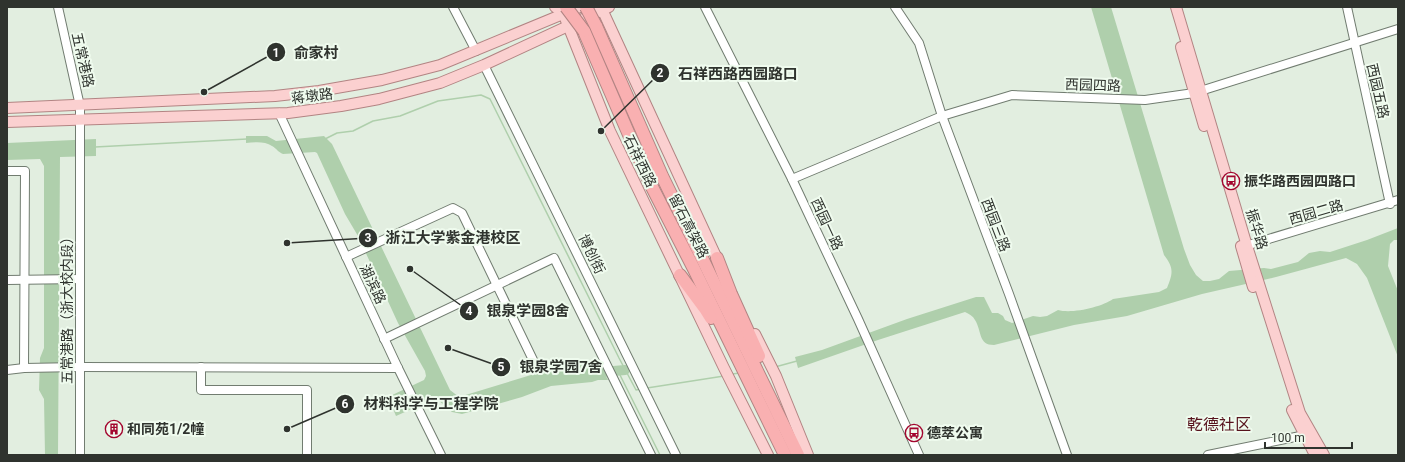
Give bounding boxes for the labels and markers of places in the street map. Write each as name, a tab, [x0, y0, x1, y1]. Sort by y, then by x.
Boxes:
callout: 俞家村	[266, 39, 347, 66]
callout: 石祥西路西园路口	[650, 60, 806, 87]
bus stop icon: 振华路西园四路口	[1221, 171, 1241, 191]
place label: 振华路西园四路口	[1244, 173, 1356, 189]
callout: 浙江大学紫金港校区	[358, 224, 529, 251]
callout: 银泉学园8舍	[459, 297, 578, 324]
callout: 银泉学园7舍	[491, 353, 610, 380]
callout: 材料科学与工程学院	[335, 390, 506, 417]
building icon: 和同苑1/2幢	[104, 419, 124, 439]
place label: 和同苑1/2幢	[127, 421, 204, 437]
bus stop icon: 德萃公寓	[904, 423, 924, 443]
place label: 德萃公寓	[927, 425, 983, 441]

